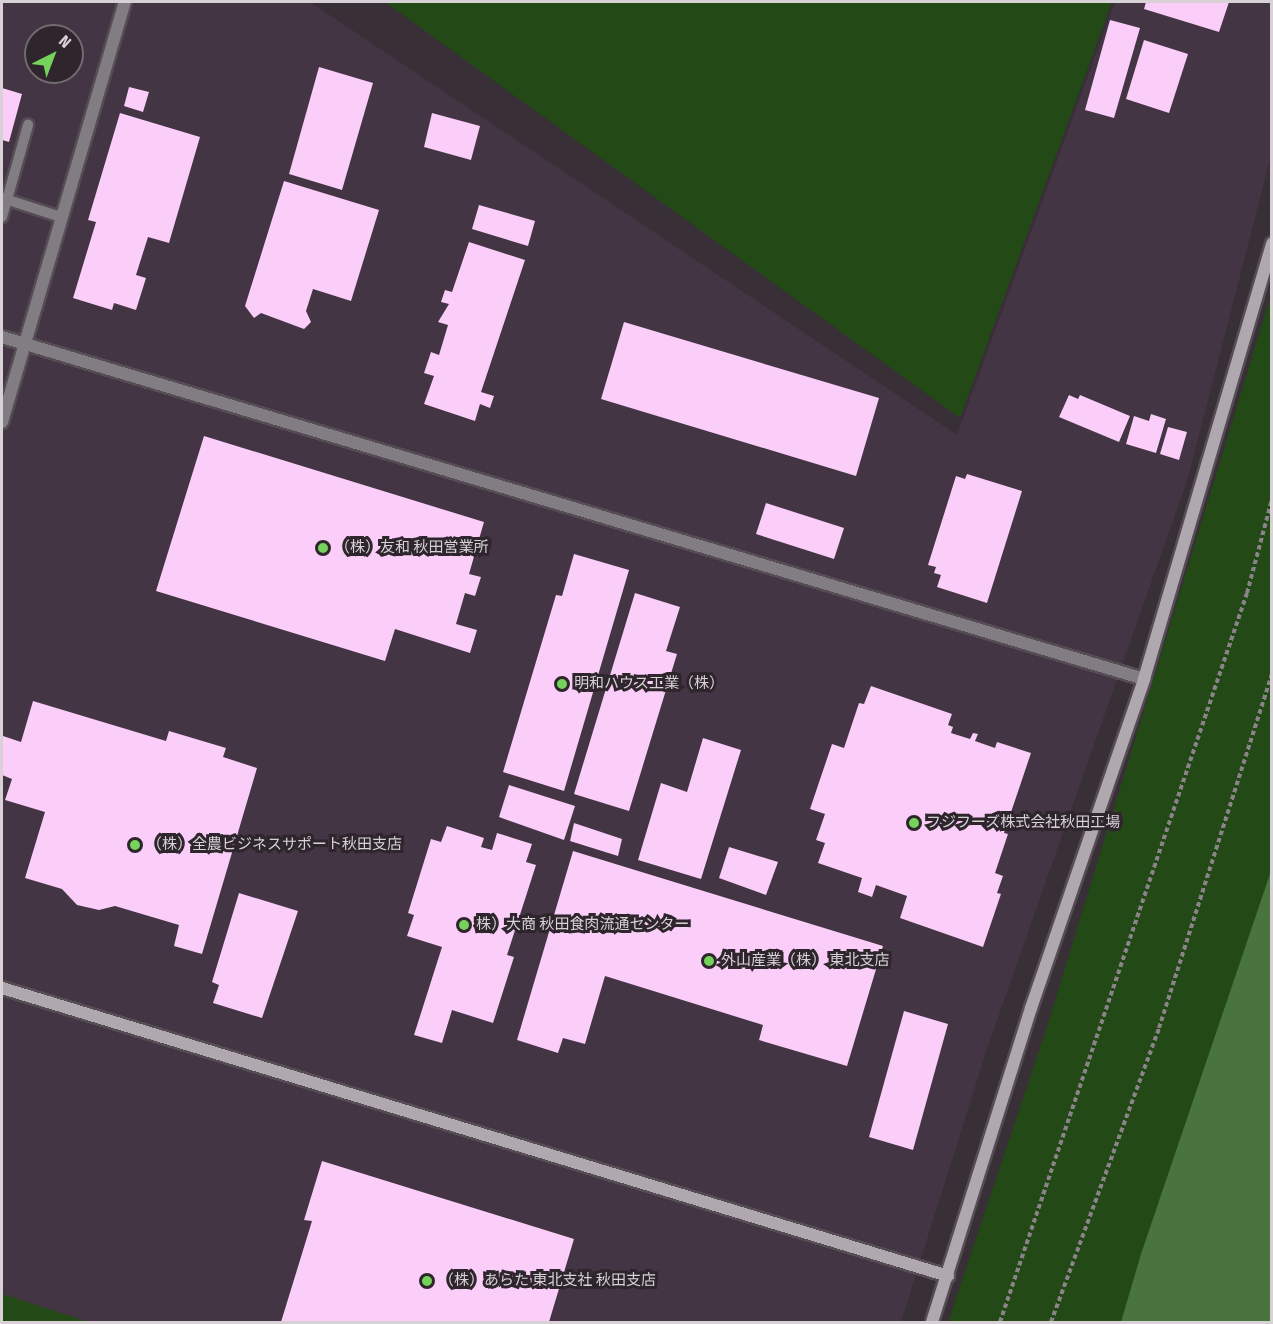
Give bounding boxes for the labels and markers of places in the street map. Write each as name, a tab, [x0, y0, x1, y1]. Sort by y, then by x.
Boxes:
place label: （株）友和 秋田営業所	[335, 539, 489, 557]
marker: （株）友和 秋田営業所	[316, 541, 330, 555]
place label: 明和ハウス工業（株）	[574, 675, 724, 693]
marker: 明和ハウス工業（株）	[555, 677, 569, 691]
place label: フジフーズ株式会社秋田工場	[926, 814, 1121, 832]
marker: フジフーズ株式会社秋田工場	[907, 816, 921, 830]
place label: （株）全農ビジネスサポート秋田支店	[147, 836, 402, 854]
marker: （株）全農ビジネスサポート秋田支店	[128, 838, 142, 852]
place label: 株）大商 秋田食肉流通センター	[476, 916, 690, 934]
marker: 株）大商 秋田食肉流通センター	[457, 918, 471, 932]
place label: 外山産業（株） 東北支店	[721, 952, 890, 970]
marker: 外山産業（株） 東北支店	[702, 954, 716, 968]
place label: （株）あらた 東北支社 秋田支店	[439, 1272, 656, 1290]
marker: （株）あらた 東北支社 秋田支店	[420, 1274, 434, 1288]

